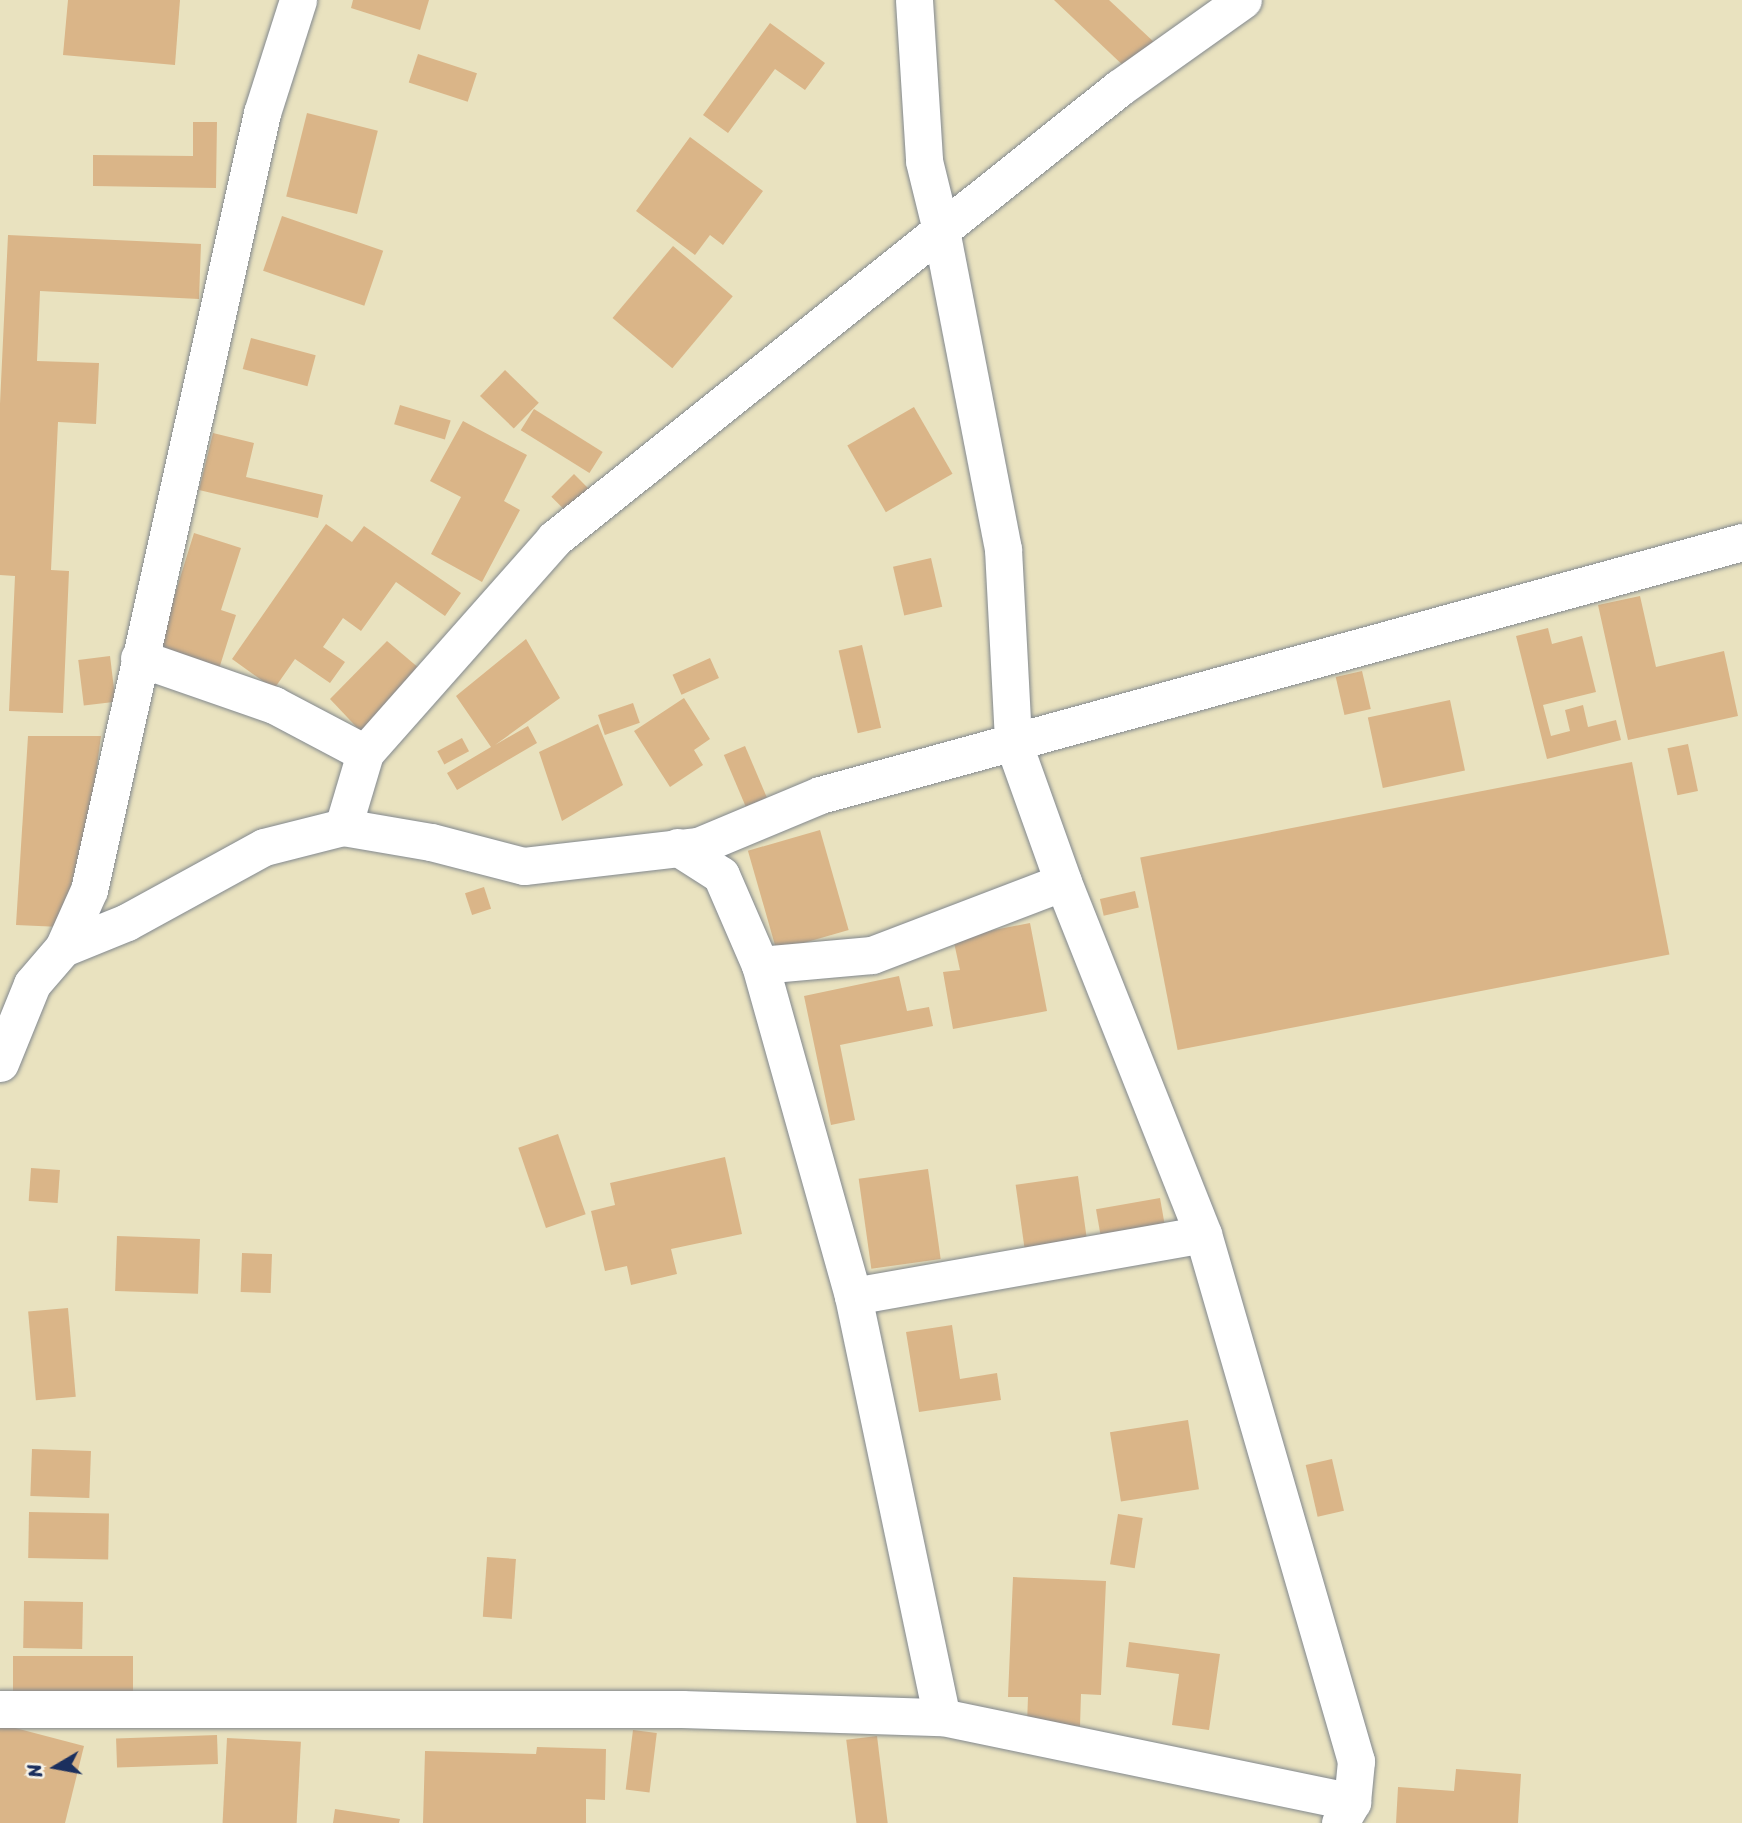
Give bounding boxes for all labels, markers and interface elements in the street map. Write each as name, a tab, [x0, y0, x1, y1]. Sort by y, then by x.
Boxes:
north arrow	[21, 1732, 91, 1802]
text: N	[17, 1761, 52, 1780]

